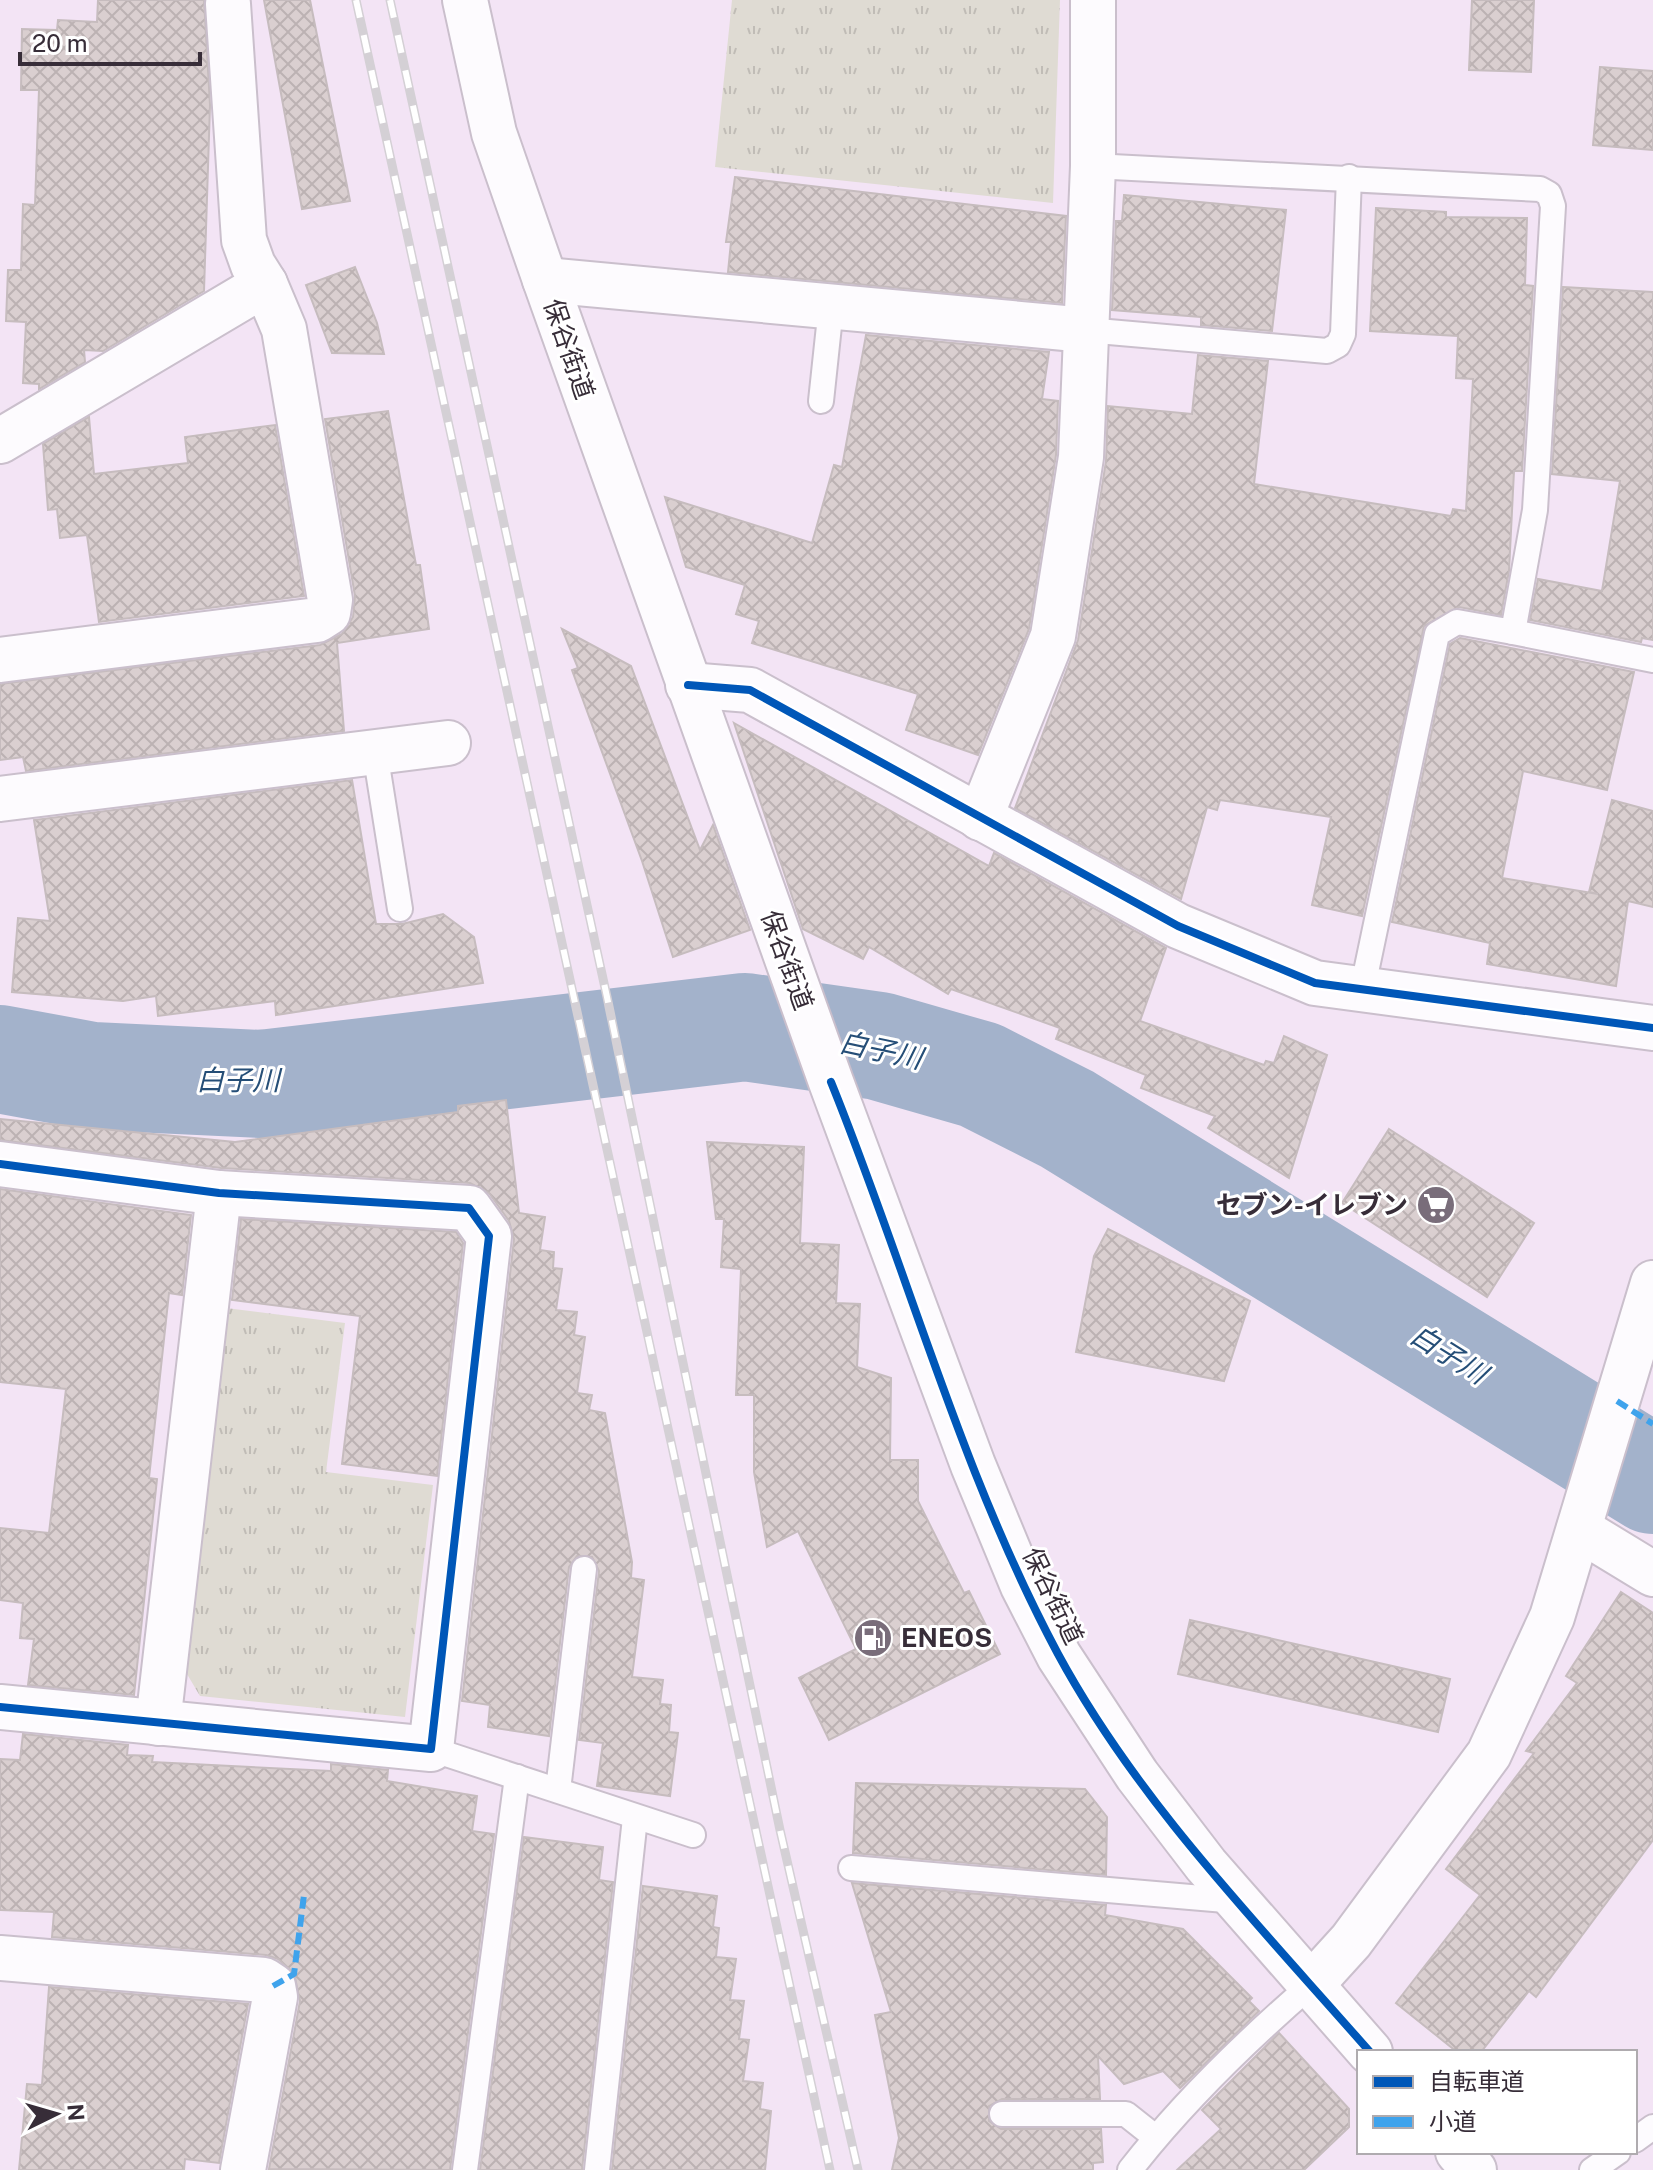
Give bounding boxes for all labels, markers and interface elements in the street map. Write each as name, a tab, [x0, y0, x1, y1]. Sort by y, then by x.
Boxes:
scale bar	[20, 16, 200, 66]
text: 20 m	[32, 29, 88, 57]
street label: 保谷街道	[538, 295, 601, 403]
street label: 保谷街道	[755, 906, 820, 1014]
water label: 白子川	[837, 1025, 929, 1075]
water label: 白子川	[196, 1063, 283, 1096]
supermarket icon: セブン-イレブン	[1415, 1184, 1457, 1226]
place label: セブン-イレブン	[1216, 1189, 1408, 1220]
water label: 白子川	[1405, 1317, 1496, 1391]
street label: 保谷街道	[1017, 1542, 1090, 1649]
fuel station icon: ENEOS	[852, 1617, 894, 1659]
place label: ENEOS	[901, 1622, 992, 1653]
legend	[1357, 2050, 1637, 2154]
text: 自転車道	[1429, 2067, 1525, 2095]
north arrow	[16, 2074, 96, 2154]
text: N	[62, 2103, 90, 2122]
text: 小道	[1429, 2107, 1477, 2135]

